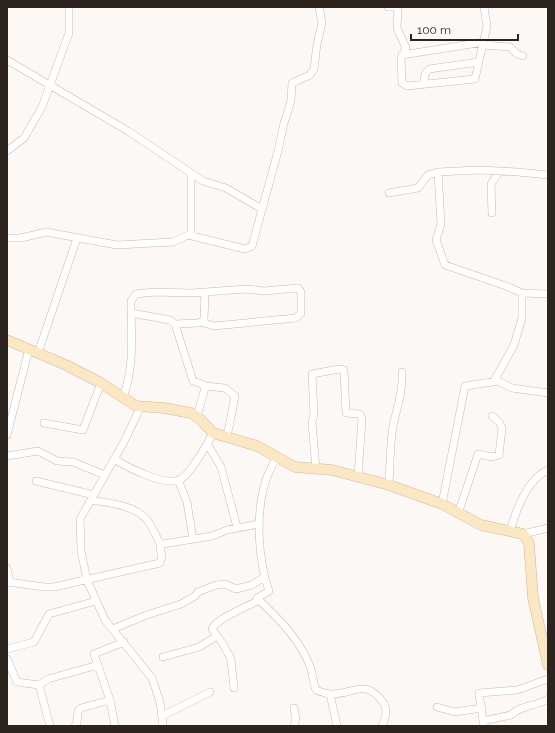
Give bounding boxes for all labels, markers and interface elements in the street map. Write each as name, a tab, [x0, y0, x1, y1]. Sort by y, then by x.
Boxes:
scale bar	[411, 16, 518, 42]
text: 100 m	[417, 23, 451, 37]

